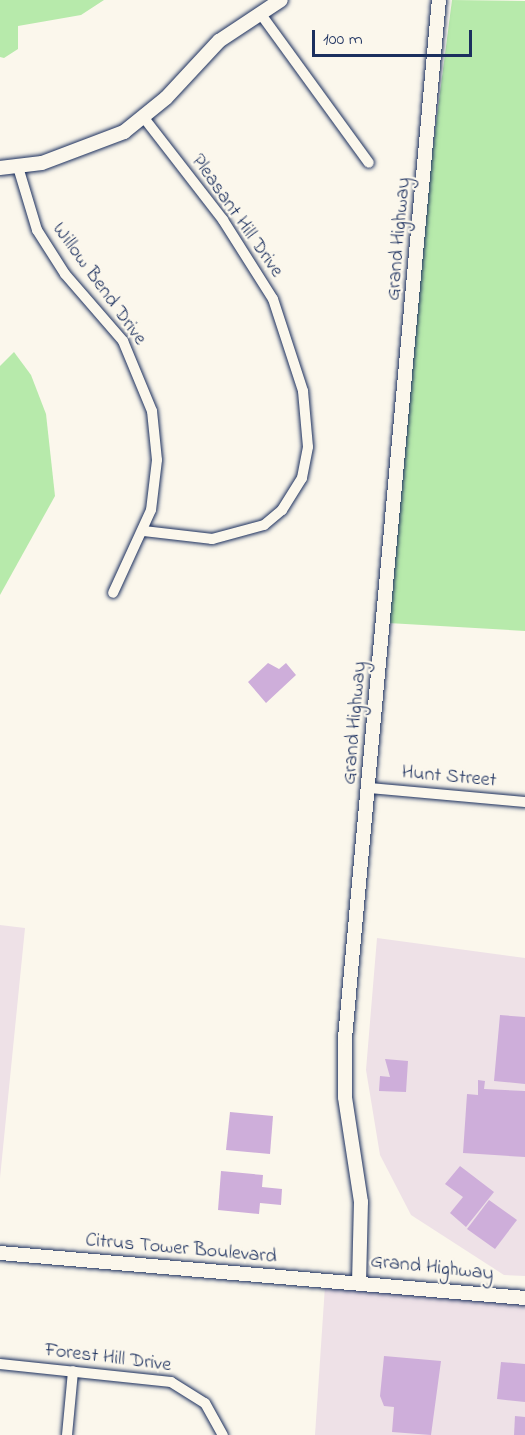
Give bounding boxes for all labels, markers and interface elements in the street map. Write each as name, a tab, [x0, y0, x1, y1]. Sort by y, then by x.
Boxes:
scale bar	[315, 18, 476, 56]
text: 100 m	[323, 27, 363, 53]
street label: Pleasant Hill Drive	[186, 150, 288, 282]
street label: Grand Highway	[382, 176, 416, 302]
street label: Willow Bend Drive	[46, 218, 152, 350]
street label: Grand Highway	[338, 660, 372, 786]
street label: Hunt Street	[401, 761, 497, 793]
street label: Citrus Tower Boulevard	[84, 1229, 278, 1269]
street label: Grand Highway	[369, 1250, 495, 1286]
street label: Forest Hill Drive	[43, 1338, 173, 1378]

